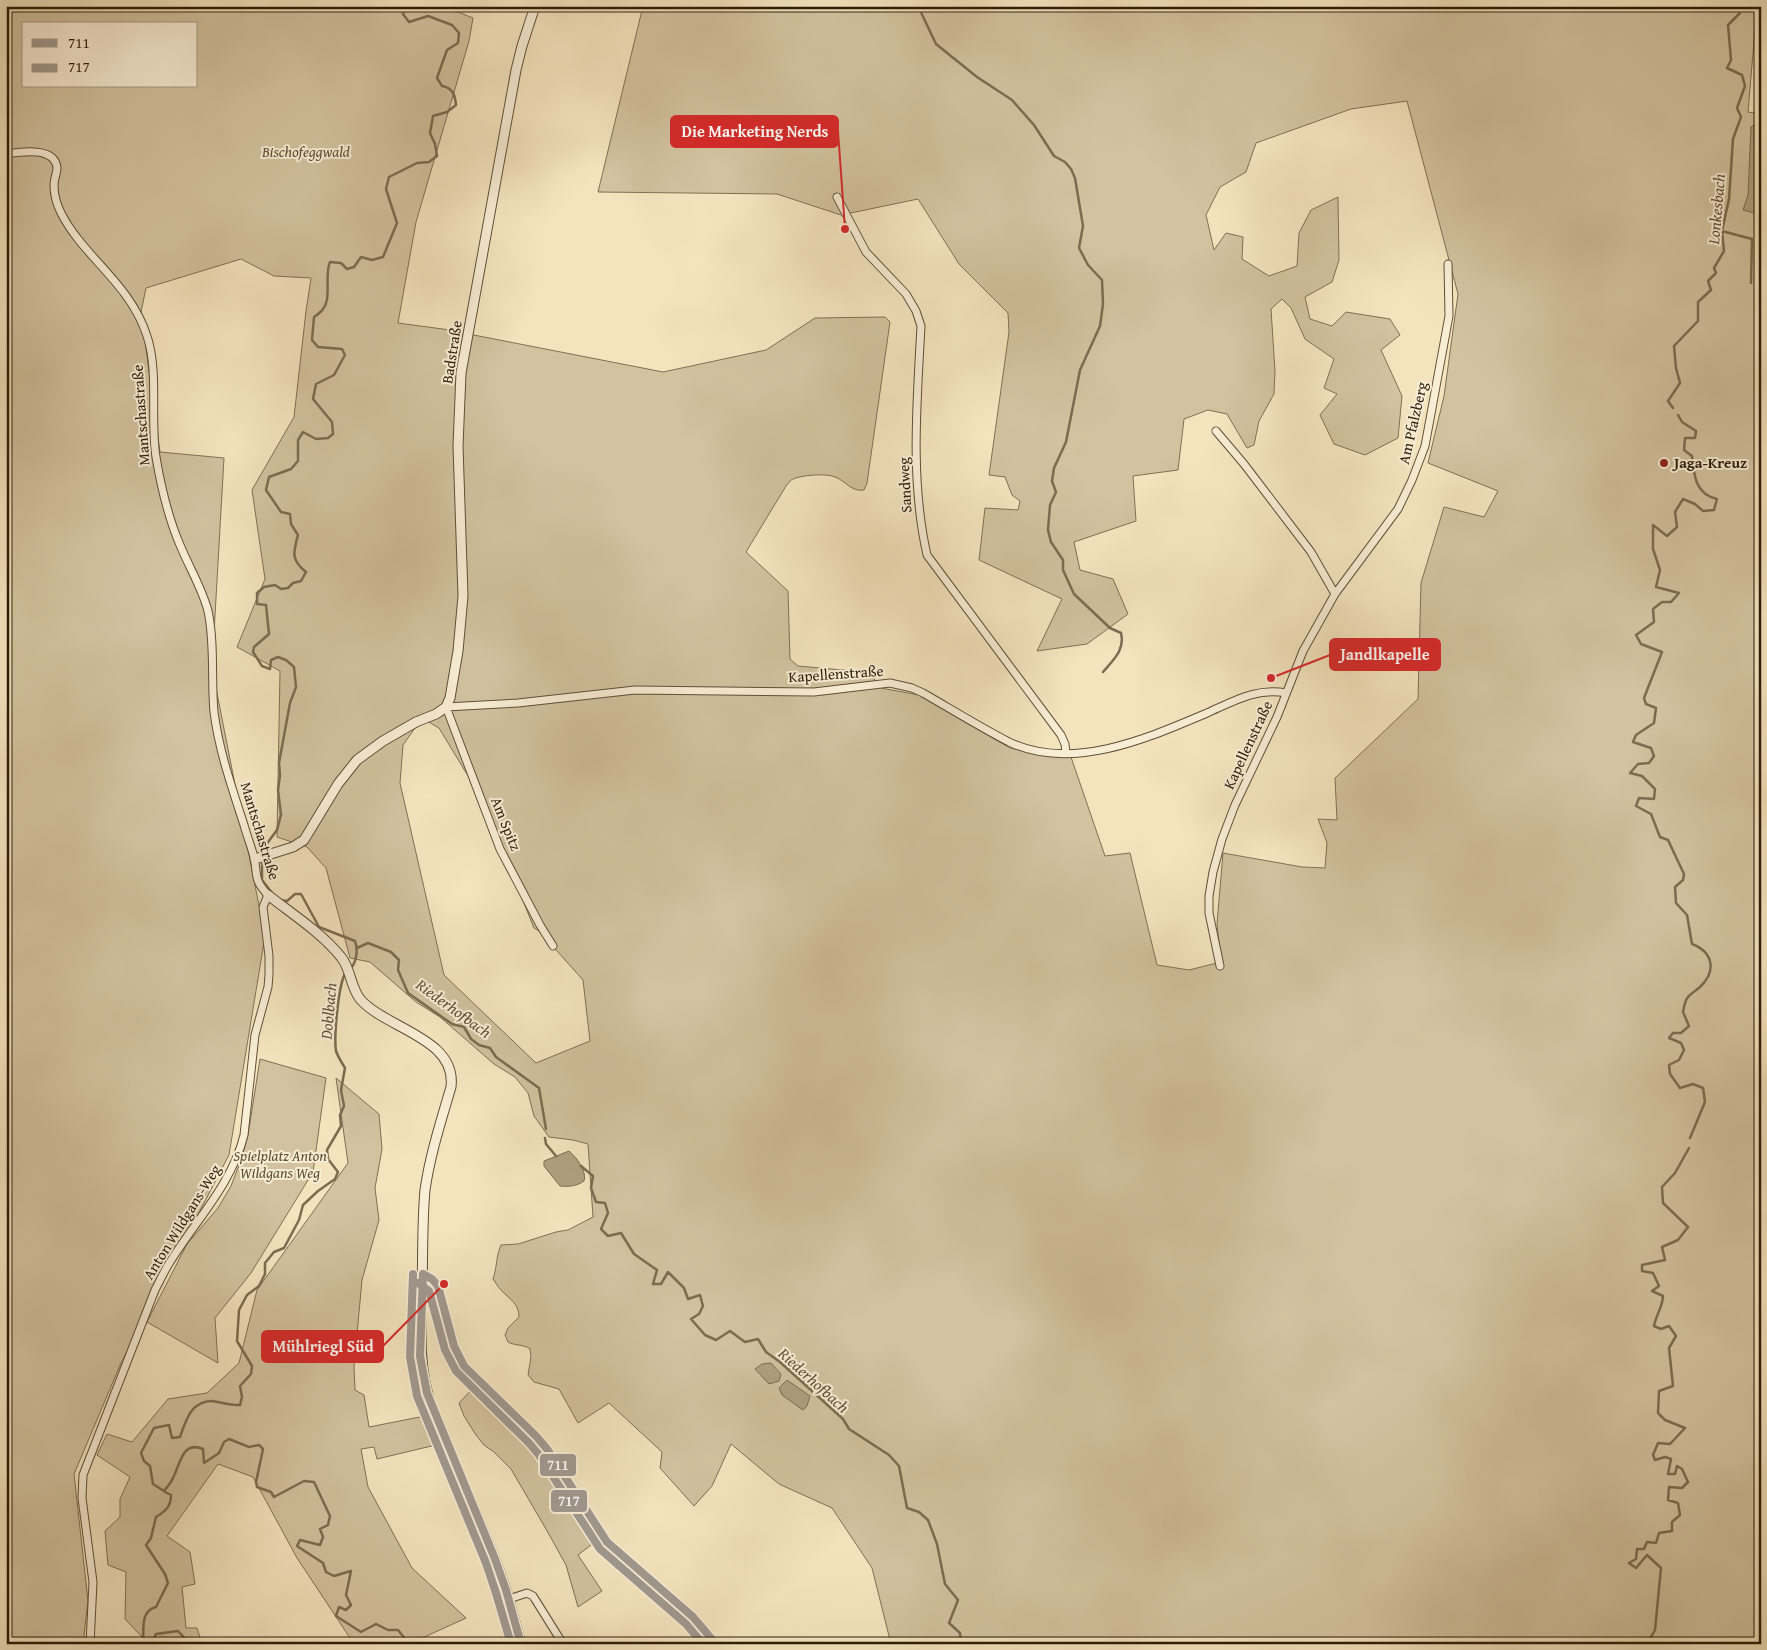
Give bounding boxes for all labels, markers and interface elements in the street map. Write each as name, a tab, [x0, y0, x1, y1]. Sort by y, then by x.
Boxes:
legend	[22, 22, 198, 88]
text: 711	[68, 32, 90, 53]
text: 717	[68, 56, 90, 77]
callout: Die Marketing Nerds	[671, 116, 838, 147]
text: Die Marketing Nerds	[682, 119, 829, 143]
park label: Bischofeggwald	[261, 141, 350, 162]
water label: Lonkesbach	[1701, 173, 1731, 246]
street label: Badstraße	[436, 319, 467, 385]
street label: Mantschastraße	[126, 364, 155, 466]
street label: Am Pfalzberg	[1393, 379, 1432, 466]
place label: Jaga-Kreuz	[1671, 452, 1747, 473]
street label: Sandweg	[893, 456, 916, 513]
marker: Jaga-Kreuz	[1658, 457, 1670, 469]
callout: Jandlkapelle	[1330, 639, 1440, 670]
text: Jandlkapelle	[1337, 642, 1430, 666]
street label: Kapellenstraße	[788, 660, 884, 687]
street label: Kapellenstraße	[1218, 697, 1277, 792]
street label: Mantschastraße	[236, 779, 285, 882]
street label: Am Spitz	[486, 794, 527, 854]
water label: Riederhofbach	[411, 972, 497, 1044]
water label: Doblbach	[313, 982, 342, 1041]
park label: Spielplatz Anton Wildgans Weg	[233, 1145, 327, 1183]
street label: Anton Wildgans-Weg	[138, 1160, 226, 1283]
callout: Mühlriegl Süd	[262, 1331, 383, 1362]
text: Mühlriegl Süd	[272, 1334, 374, 1358]
water label: Riederhofbach	[772, 1341, 855, 1418]
line badge: 711	[539, 1453, 577, 1477]
text: 711	[547, 1455, 569, 1475]
line badge: 717	[550, 1489, 588, 1513]
text: 717	[558, 1491, 580, 1511]

